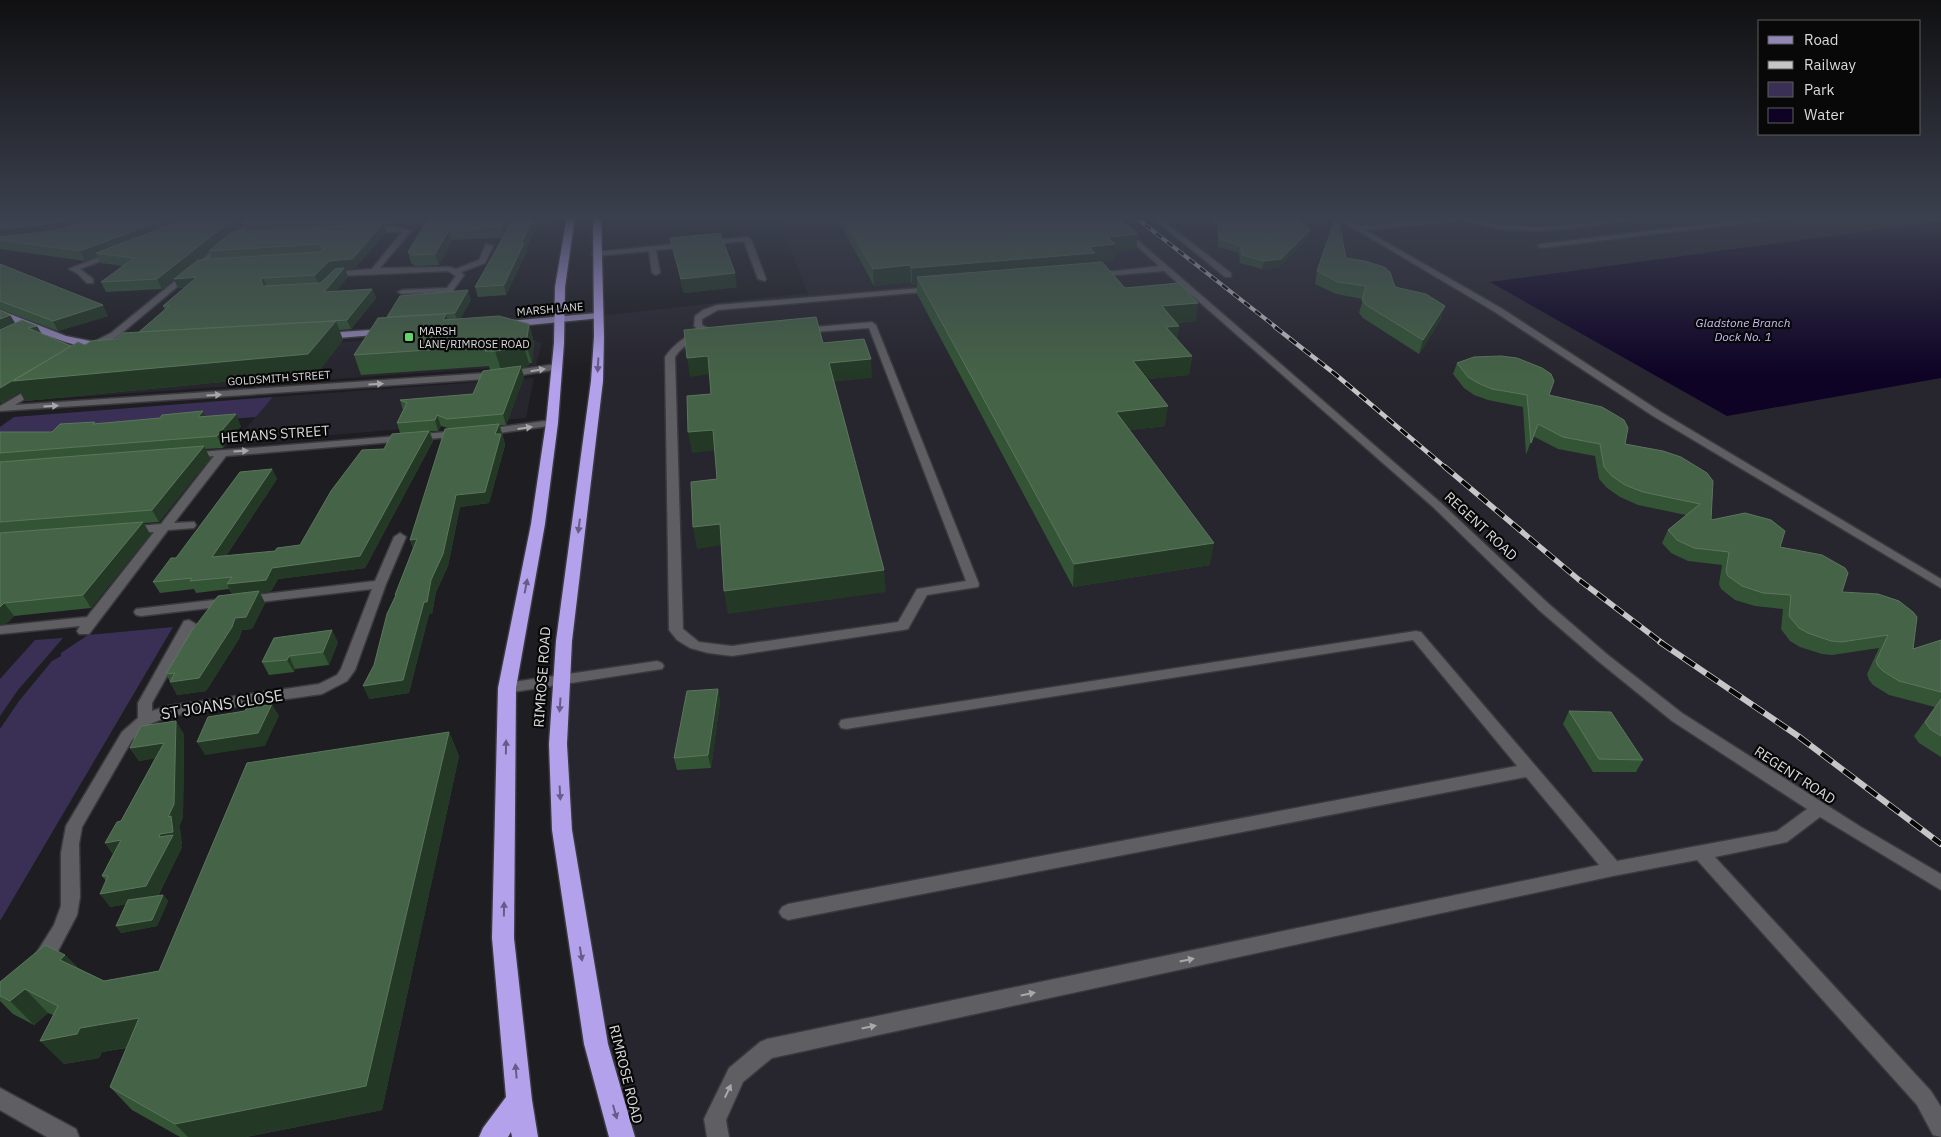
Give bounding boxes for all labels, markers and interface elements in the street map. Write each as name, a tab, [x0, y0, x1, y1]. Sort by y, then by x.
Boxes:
legend	[1758, 20, 1921, 135]
text: Road	[1804, 30, 1839, 49]
text: Railway	[1804, 55, 1857, 74]
text: Park	[1804, 80, 1834, 99]
text: Water	[1804, 105, 1845, 124]
street label: MARSH LANE	[516, 299, 584, 319]
water label: Gladstone Branch Dock No. 1	[1696, 315, 1791, 344]
place label: MARSH LANE/RIMROSE ROAD	[419, 324, 530, 351]
marker: MARSH LANE/RIMROSE ROAD	[403, 331, 415, 343]
one-way arrow	[594, 357, 602, 373]
one-way arrow	[530, 366, 546, 374]
street label: GOLDSMITH STREET	[227, 367, 332, 389]
one-way arrow	[368, 379, 384, 387]
one-way arrow	[206, 390, 222, 398]
one-way arrow	[44, 402, 60, 410]
street label: HEMANS STREET	[220, 421, 330, 447]
one-way arrow	[517, 424, 533, 432]
one-way arrow	[233, 447, 249, 455]
street label: REGENT ROAD	[1441, 488, 1521, 564]
one-way arrow	[575, 518, 583, 534]
one-way arrow	[522, 579, 530, 594]
street label: RIMROSE ROAD	[529, 626, 555, 728]
street label: ST JOANS CLOSE	[160, 684, 284, 724]
one-way arrow	[555, 697, 563, 713]
one-way arrow	[503, 739, 511, 755]
street label: REGENT ROAD	[1751, 742, 1839, 808]
one-way arrow	[556, 785, 564, 801]
one-way arrow	[500, 901, 508, 917]
one-way arrow	[578, 946, 586, 962]
one-way arrow	[1179, 956, 1194, 964]
one-way arrow	[1020, 989, 1036, 997]
street label: RIMROSE ROAD	[605, 1023, 647, 1125]
one-way arrow	[861, 1023, 877, 1031]
one-way arrow	[512, 1063, 520, 1079]
one-way arrow	[725, 1084, 733, 1098]
one-way arrow	[611, 1105, 619, 1120]

